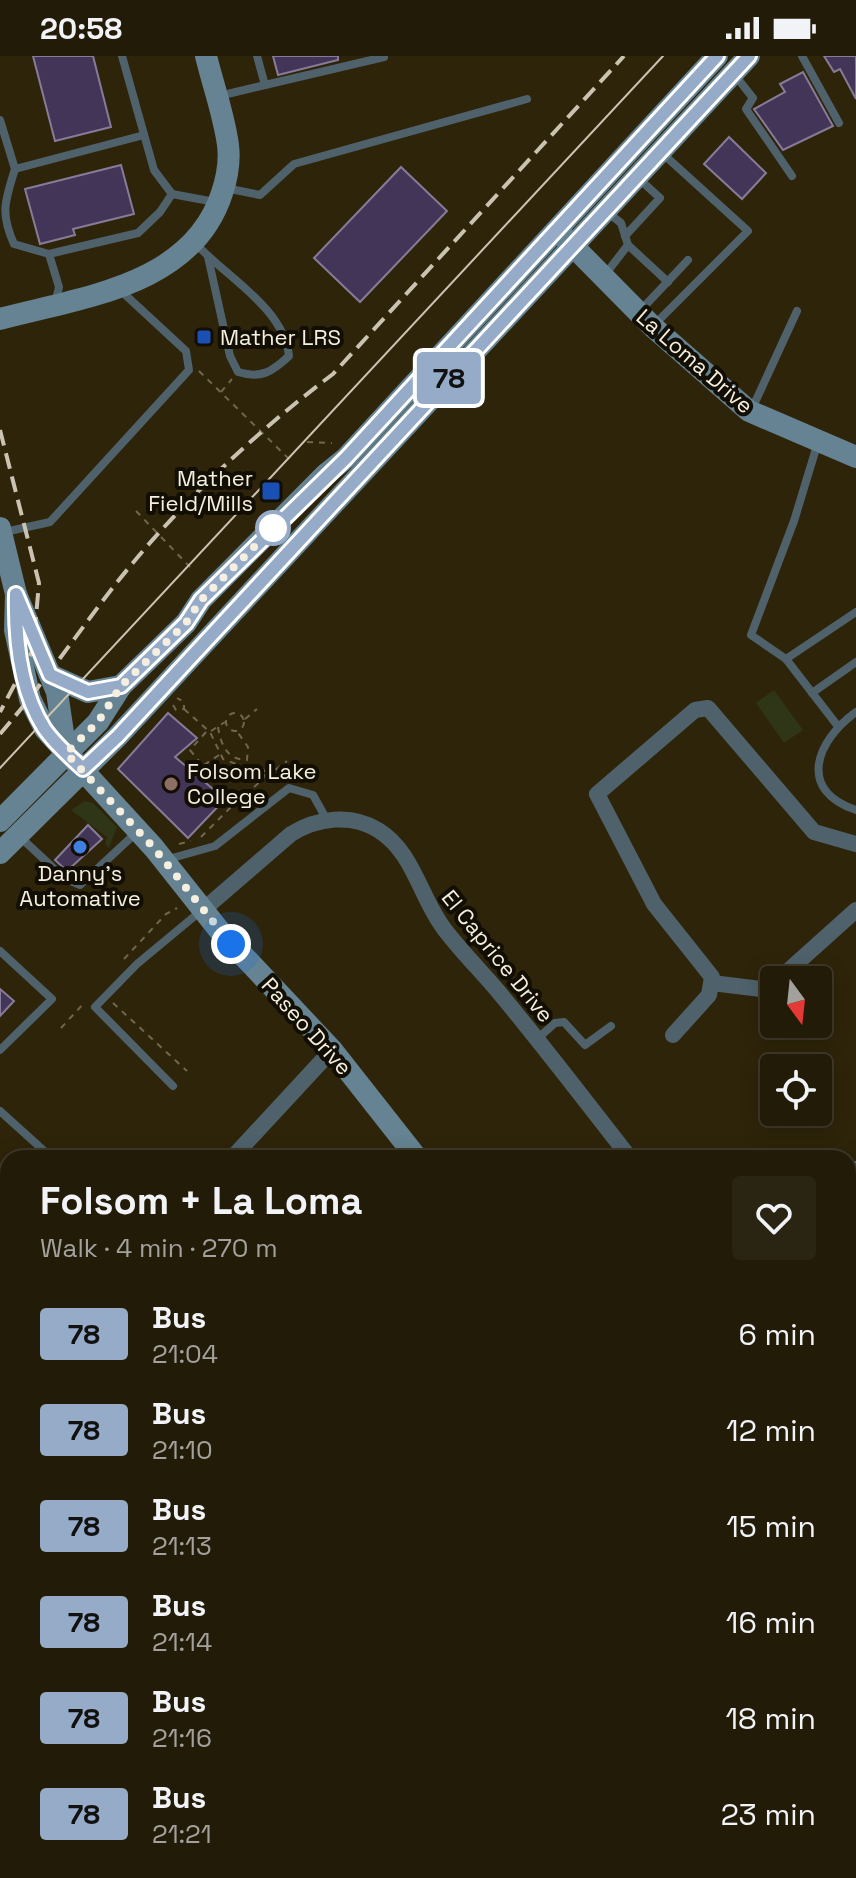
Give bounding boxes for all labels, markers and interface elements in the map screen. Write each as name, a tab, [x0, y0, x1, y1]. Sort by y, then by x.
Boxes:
text: 20:58	[40, 9, 122, 48]
street label: La Loma Drive	[631, 303, 759, 419]
place label: Mather LRS	[220, 323, 341, 351]
marker: Mather LRS	[195, 328, 213, 346]
line badge: 78	[413, 352, 485, 404]
text: 78	[433, 360, 465, 396]
place label: Mather Field/Mills	[148, 464, 253, 517]
marker: Mather Field/Mills	[260, 480, 282, 502]
unlabelled marker	[256, 511, 290, 545]
place label: Folsom Lake College	[187, 757, 316, 810]
marker: Folsom Lake College	[162, 775, 180, 793]
marker: Danny's Automative	[71, 838, 89, 856]
place label: Danny's Automative	[19, 859, 141, 912]
street label: El Caprice Drive	[436, 884, 560, 1028]
your location	[211, 924, 251, 964]
north arrow	[760, 966, 832, 1038]
map controls	[760, 966, 832, 1126]
street label: Paseo Drive	[256, 971, 358, 1081]
button: locate	[760, 1054, 832, 1126]
button: heart	[732, 1176, 816, 1260]
text: Folsom + La Loma	[40, 1177, 362, 1225]
text: Walk · 4 min · 270 m	[40, 1231, 278, 1265]
text: Bus	[152, 1298, 206, 1337]
text: 6 min	[738, 1315, 816, 1354]
text: 78	[68, 1316, 100, 1352]
text: 21:04	[152, 1337, 218, 1371]
text: Bus	[152, 1394, 206, 1433]
text: 12 min	[726, 1411, 816, 1450]
text: 78	[68, 1412, 100, 1448]
text: 21:10	[152, 1433, 213, 1467]
text: Bus	[152, 1490, 206, 1529]
text: 15 min	[726, 1507, 816, 1546]
text: 78	[68, 1508, 100, 1544]
text: 21:13	[152, 1529, 212, 1563]
text: Bus	[152, 1586, 206, 1625]
text: 16 min	[726, 1603, 816, 1642]
text: 78	[68, 1604, 100, 1640]
text: 21:14	[152, 1625, 212, 1659]
text: Bus	[152, 1682, 206, 1721]
text: 18 min	[726, 1699, 816, 1738]
text: 78	[68, 1700, 100, 1736]
text: 21:16	[152, 1721, 212, 1755]
text: Bus	[152, 1778, 206, 1817]
text: 23 min	[721, 1795, 816, 1834]
text: 78	[68, 1796, 100, 1832]
text: 21:21	[152, 1817, 212, 1851]

